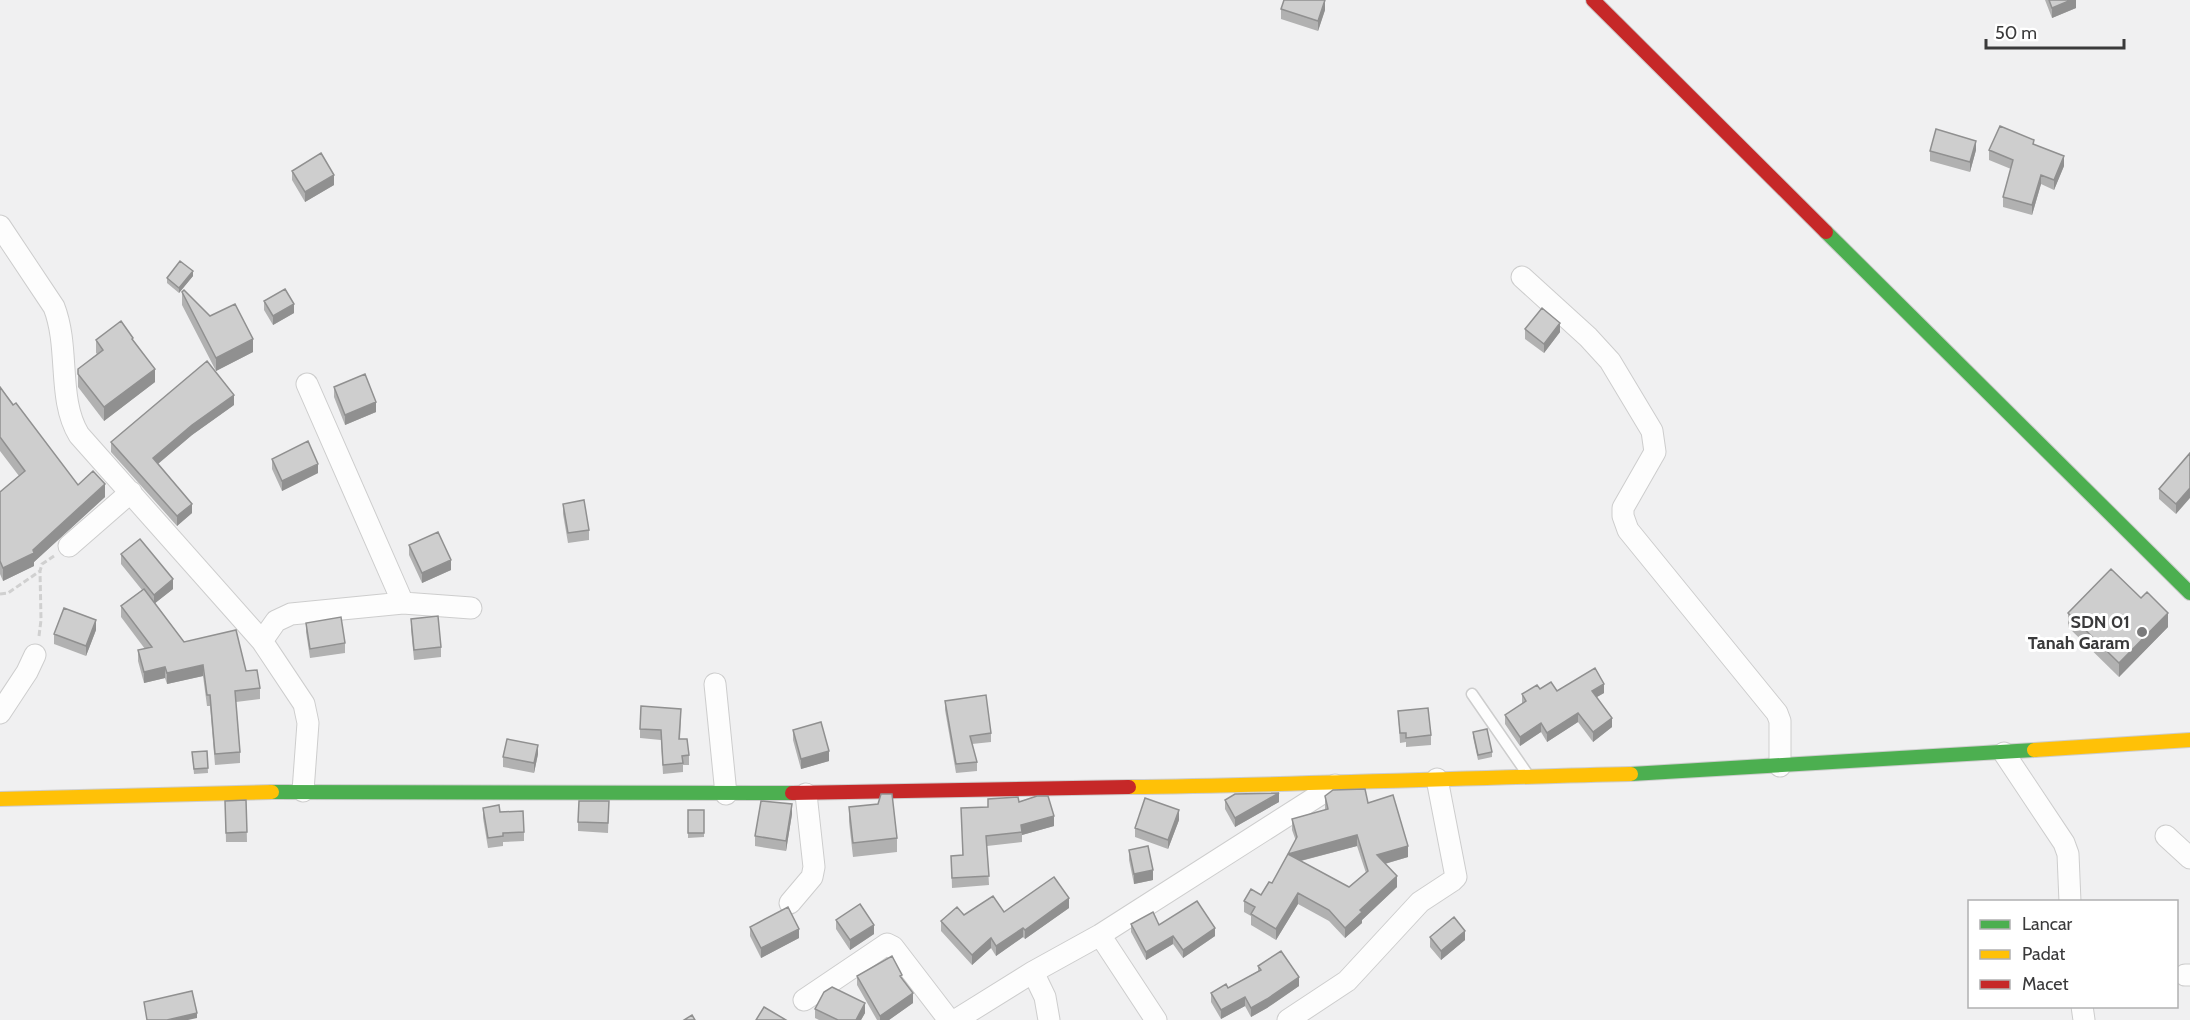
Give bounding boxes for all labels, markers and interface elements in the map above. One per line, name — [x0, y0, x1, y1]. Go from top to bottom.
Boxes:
scale bar — [1986, 12, 2124, 50]
text: 50 m — [1995, 22, 2037, 44]
place label: SDN 01 Tanah Garam — [2028, 611, 2130, 654]
marker: SDN 01 Tanah Garam — [2135, 625, 2149, 639]
legend — [1968, 900, 2178, 1008]
text: Lancar — [2022, 913, 2073, 935]
text: Padat — [2022, 943, 2065, 965]
text: Macet — [2022, 973, 2068, 995]

